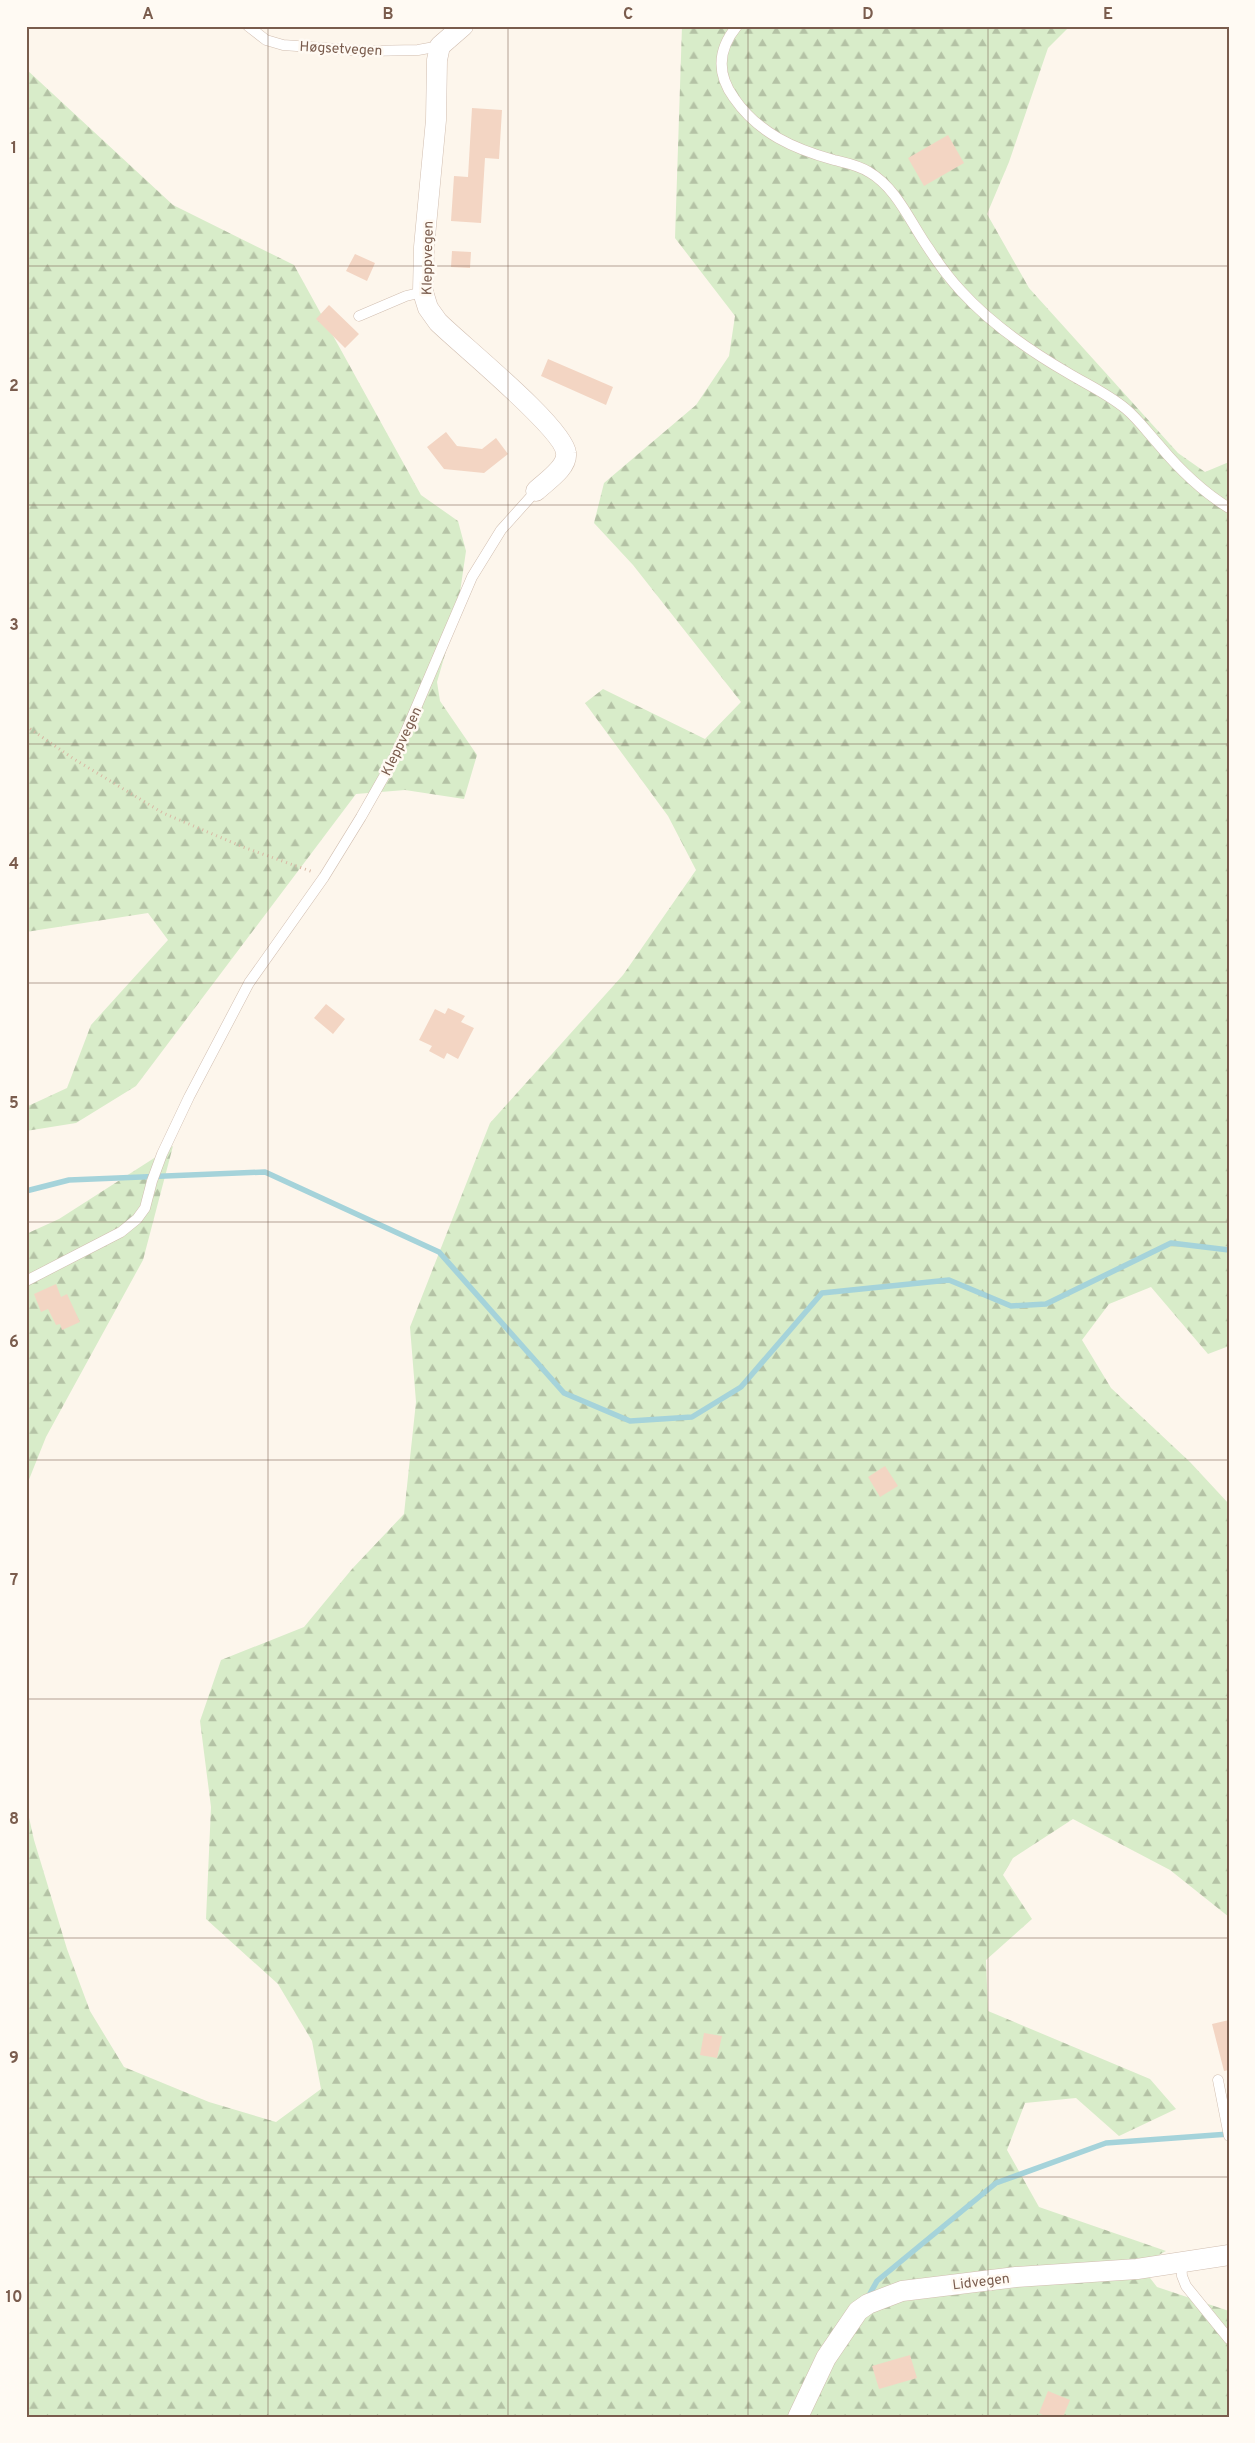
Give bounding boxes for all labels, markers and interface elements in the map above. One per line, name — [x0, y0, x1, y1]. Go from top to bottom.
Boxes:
text: A — [142, 5, 154, 25]
text: B — [382, 5, 394, 25]
text: C — [623, 5, 633, 25]
text: D — [862, 5, 874, 25]
text: E — [1103, 5, 1113, 25]
street label: Høgsetvegen — [299, 39, 383, 60]
text: 1 — [11, 139, 17, 159]
street label: Kleppvegen — [419, 221, 438, 295]
text: 2 — [9, 377, 19, 397]
text: 3 — [9, 616, 19, 636]
street label: Kleppvegen — [378, 704, 426, 779]
text: 4 — [9, 855, 19, 875]
text: 5 — [9, 1094, 19, 1114]
text: 6 — [9, 1333, 19, 1353]
text: 7 — [10, 1571, 18, 1591]
text: 8 — [9, 1810, 19, 1830]
text: 9 — [9, 2049, 19, 2069]
street label: Lidvegen — [952, 2271, 1011, 2294]
text: 10 — [6, 2288, 22, 2308]

